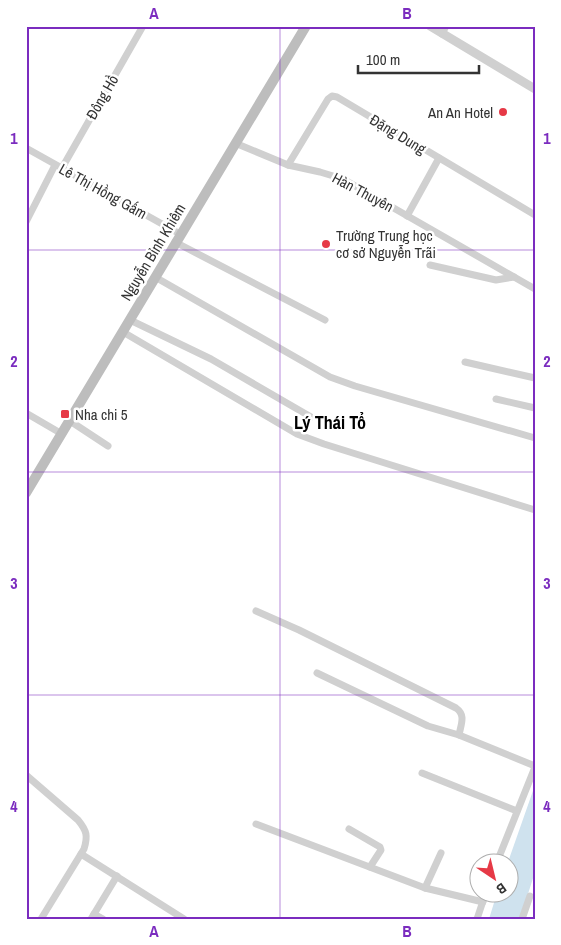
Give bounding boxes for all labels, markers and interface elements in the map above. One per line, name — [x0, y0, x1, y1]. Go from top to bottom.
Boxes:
text: A — [149, 2, 159, 24]
text: B — [402, 2, 412, 24]
scale bar — [358, 42, 480, 74]
text: 100 m — [366, 49, 400, 70]
street label: Đông Hồ — [81, 71, 123, 123]
place label: An An Hotel — [427, 102, 493, 123]
marker: An An Hotel — [497, 106, 509, 118]
street label: Đặng Dung — [366, 109, 430, 159]
text: 1 — [10, 127, 18, 149]
text: 1 — [543, 127, 551, 149]
street label: Lê Thị Hồng Gấm — [55, 158, 151, 224]
street label: Hàn Thuyên — [329, 167, 397, 217]
street label: Nguyễn Bỉnh Khiêm — [116, 199, 190, 305]
place label: Trường Trung học cơ sở Nguyễn Trãi — [336, 225, 436, 263]
marker: Trường Trung học cơ sở Nguyễn Trãi — [320, 238, 332, 250]
text: 2 — [10, 350, 18, 372]
text: 2 — [543, 350, 551, 372]
place label: Nha chi 5 — [75, 404, 128, 425]
marker: Nha chi 5 — [59, 408, 71, 420]
district label: Lý Thái Tổ — [294, 410, 366, 435]
text: 3 — [10, 572, 18, 594]
text: 3 — [543, 572, 551, 594]
text: 4 — [10, 795, 18, 817]
text: 4 — [543, 795, 551, 817]
north arrow — [468, 852, 518, 902]
text: B — [493, 879, 510, 898]
text: A — [149, 920, 159, 942]
text: B — [402, 920, 412, 942]

